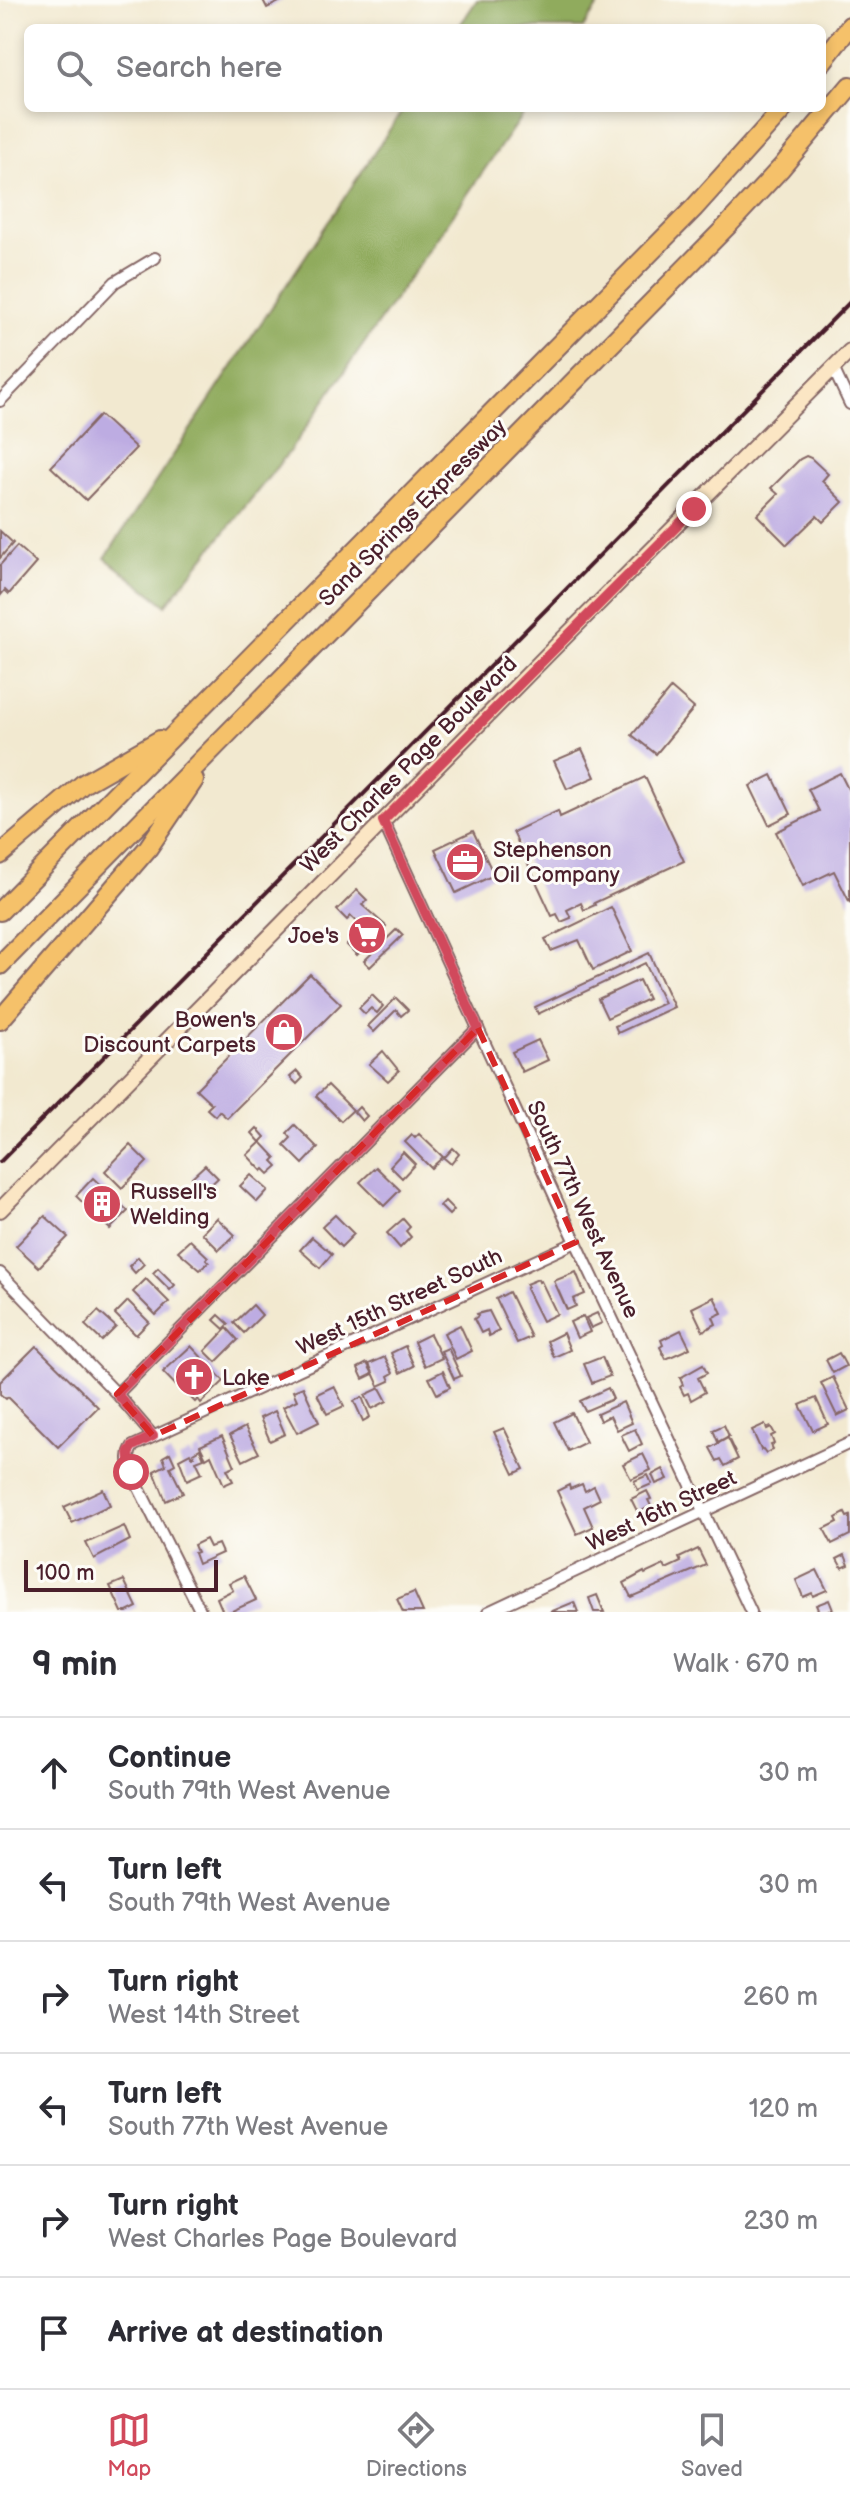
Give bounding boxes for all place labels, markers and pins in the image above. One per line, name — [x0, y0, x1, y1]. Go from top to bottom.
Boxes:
place label: Stephenson Oil Company — [493, 837, 620, 889]
office icon: Stephenson Oil Company — [444, 841, 486, 883]
supermarket icon: Joe's — [346, 914, 388, 956]
place label: Joe's — [288, 923, 339, 950]
place label: Bowen's Discount Carpets — [83, 1007, 256, 1059]
shop icon: Bowen's Discount Carpets — [263, 1011, 305, 1053]
place label: Russell's Welding — [130, 1179, 217, 1231]
building icon: Russell's Welding — [81, 1183, 123, 1225]
church icon: Lake — [173, 1356, 215, 1398]
place label: Lake — [222, 1365, 270, 1392]

